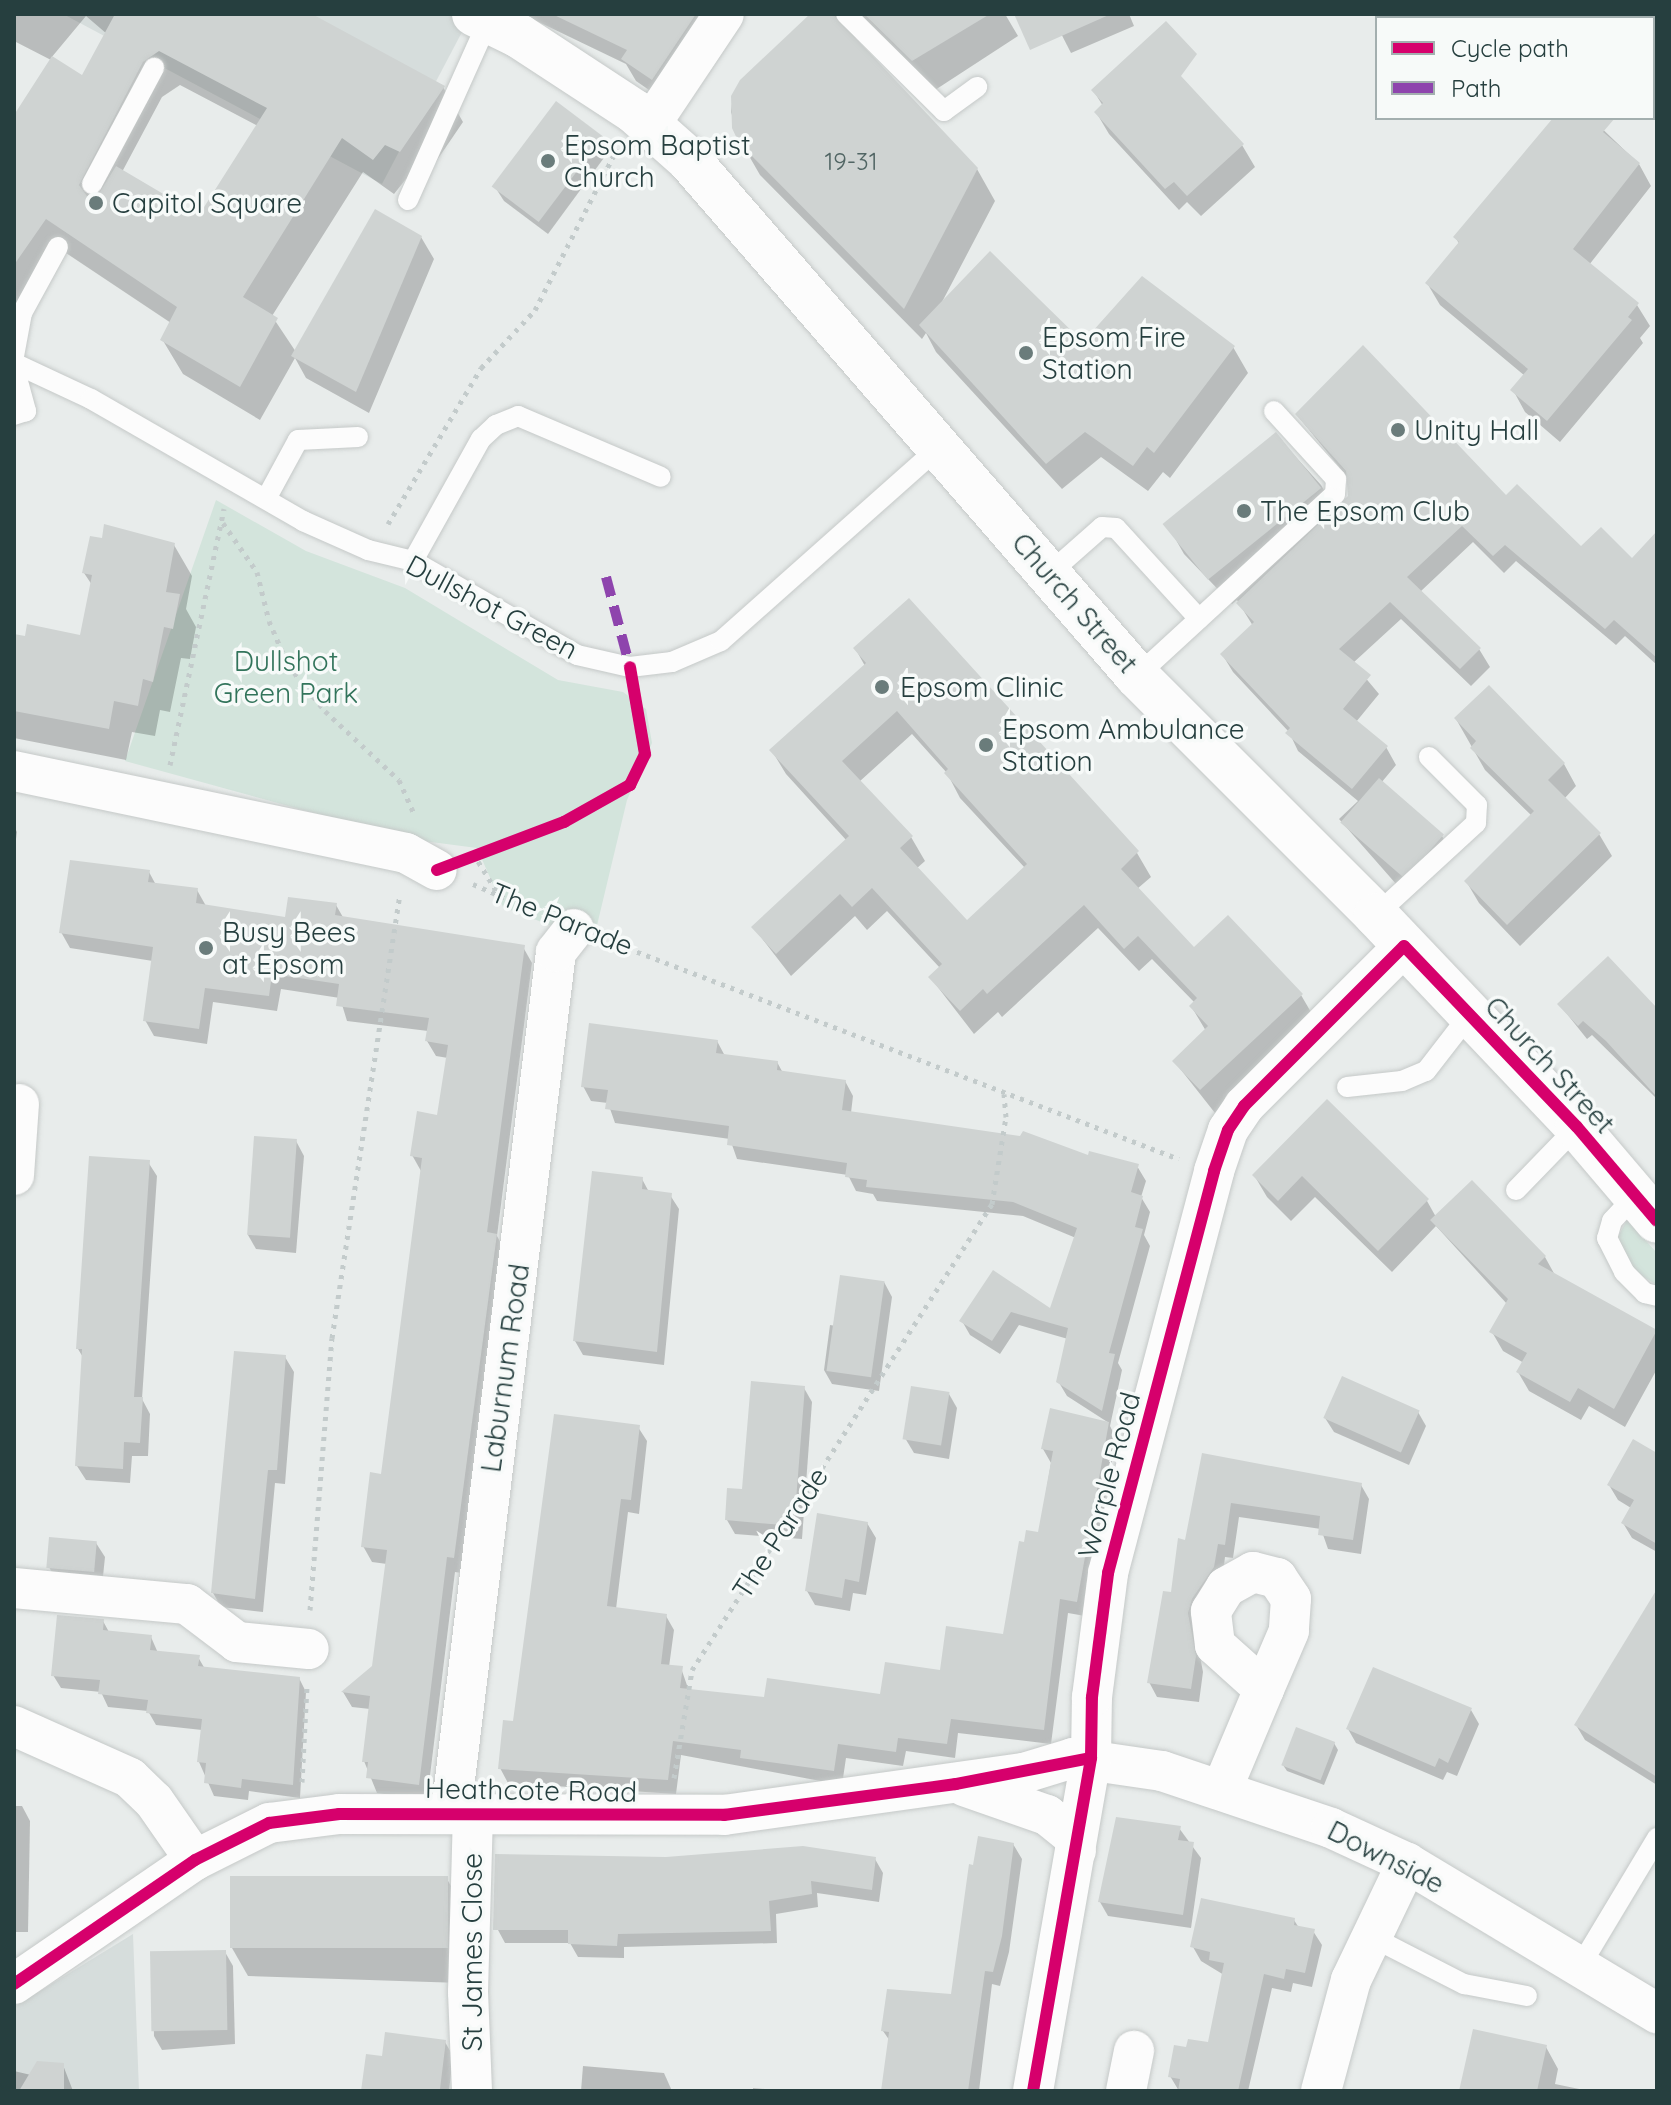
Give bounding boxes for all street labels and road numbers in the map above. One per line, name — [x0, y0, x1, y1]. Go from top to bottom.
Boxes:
street label: Church Street — [1005, 526, 1145, 680]
street label: Dullshot Green — [400, 548, 584, 666]
street label: The Parade — [486, 875, 638, 963]
street label: Church Street — [1478, 990, 1622, 1140]
street label: Laburnum Road — [474, 1262, 536, 1474]
street label: Worple Road — [1071, 1388, 1147, 1562]
street label: The Parade — [725, 1461, 835, 1605]
street label: Heathcote Road — [425, 1771, 637, 1809]
street label: Downside — [1322, 1813, 1450, 1901]
street label: St James Close — [455, 1853, 489, 2051]

